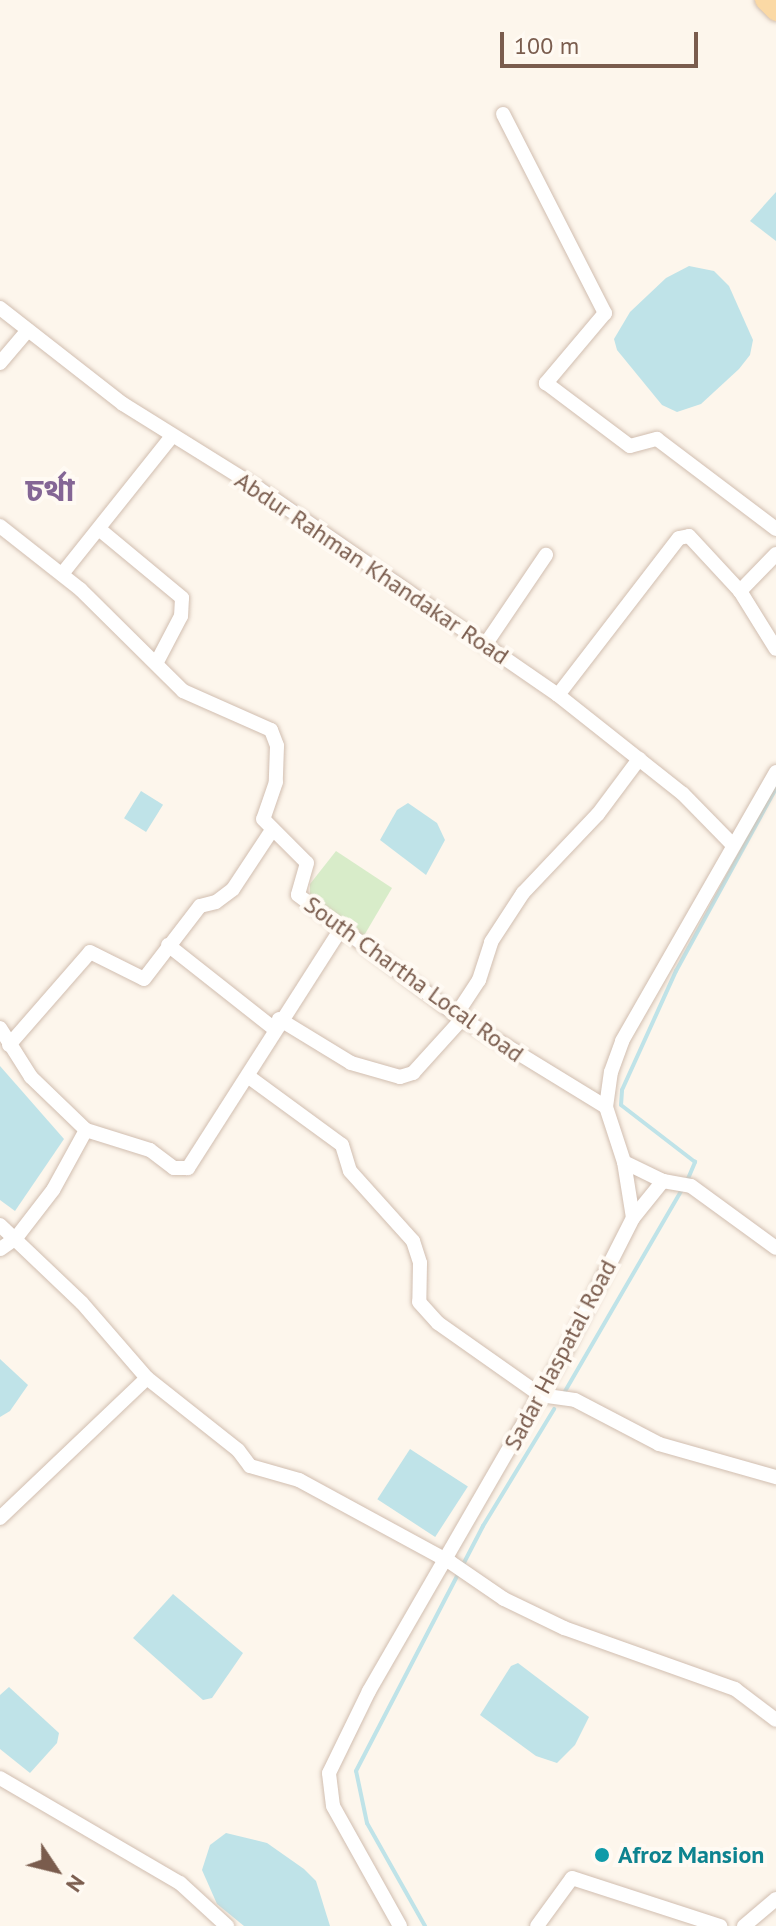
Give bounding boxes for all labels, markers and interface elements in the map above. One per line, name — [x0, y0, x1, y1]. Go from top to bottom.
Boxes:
scale bar — [504, 16, 702, 66]
text: 100 m — [514, 30, 579, 61]
street label: Abdur Rahman Khandakar Road — [230, 466, 514, 670]
district label: চর্থা — [25, 470, 75, 508]
street label: South Chartha Local Road — [299, 890, 529, 1068]
street label: Sadar Haspatal Road — [498, 1255, 622, 1455]
north arrow — [16, 1830, 96, 1910]
place label: Afroz Mansion — [618, 1841, 765, 1869]
marker: Afroz Mansion — [593, 1846, 611, 1864]
text: N — [60, 1870, 91, 1898]

